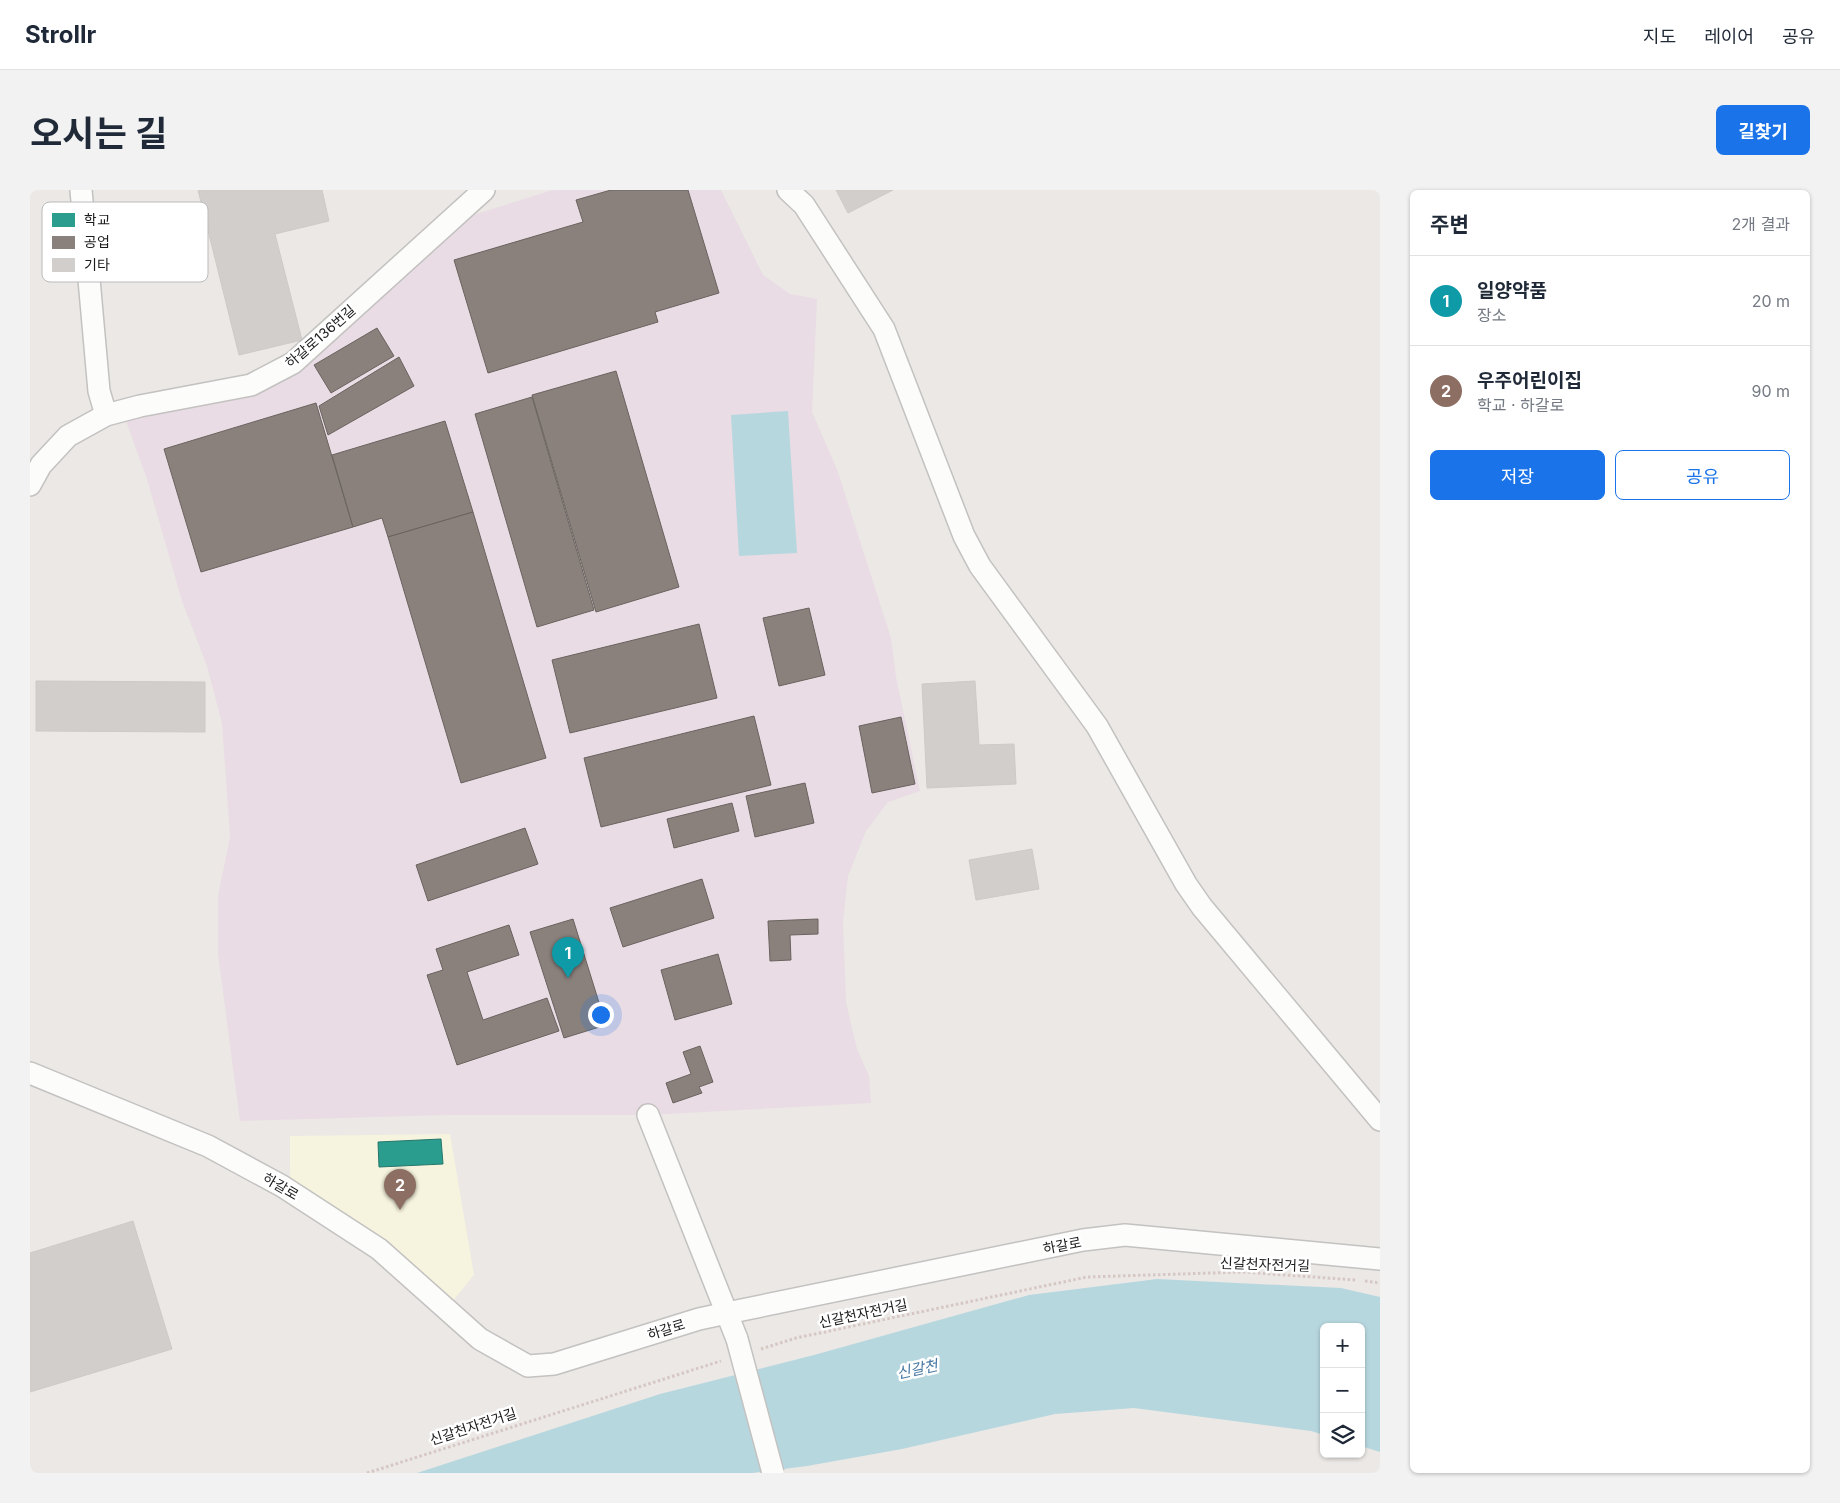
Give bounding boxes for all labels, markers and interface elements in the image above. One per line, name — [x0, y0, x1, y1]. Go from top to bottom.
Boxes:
text: Strollr — [25, 20, 96, 49]
text: 지도 — [1643, 26, 1676, 47]
text: 레이어 — [1704, 26, 1754, 47]
text: 공유 — [1782, 26, 1815, 47]
button: 길찾기 — [1716, 105, 1810, 155]
text: 오시는 길 — [30, 112, 167, 154]
legend — [42, 202, 208, 282]
text: 학교 — [84, 211, 110, 228]
text: 주변 — [1430, 212, 1469, 237]
text: 2개 결과 — [1732, 214, 1790, 234]
text: 공업 — [84, 233, 110, 250]
text: 기타 — [84, 256, 110, 273]
text: 일양약품 — [1477, 279, 1547, 302]
text: 1 — [1443, 291, 1449, 311]
text: 20 m — [1752, 291, 1790, 311]
street label: 하갈로136번길 — [281, 301, 359, 371]
text: 장소 — [1477, 305, 1506, 325]
text: 우주어린이집 — [1477, 369, 1582, 392]
text: 2 — [1441, 381, 1451, 401]
text: 90 m — [1751, 381, 1790, 401]
text: 학교 · 하갈로 — [1477, 395, 1564, 415]
button: 저장 — [1430, 450, 1605, 500]
button: 공유 — [1615, 450, 1790, 500]
pin: 1 — [552, 937, 584, 978]
your location — [588, 1002, 614, 1028]
street label: 하갈로 — [260, 1169, 302, 1203]
pin: 2 — [384, 1169, 416, 1210]
street label: 하갈로 — [1041, 1233, 1083, 1257]
street label: 신갈천자전거길 — [1220, 1254, 1310, 1274]
street label: 신갈천자전거길 — [817, 1295, 909, 1331]
street label: 하갈로 — [645, 1315, 687, 1343]
map controls — [1320, 1323, 1365, 1458]
button: + — [1320, 1323, 1365, 1368]
water label: 신갈천 — [895, 1355, 941, 1383]
button: − — [1320, 1368, 1365, 1413]
street label: 신갈천자전거길 — [427, 1404, 519, 1448]
button: layers — [1320, 1413, 1365, 1458]

